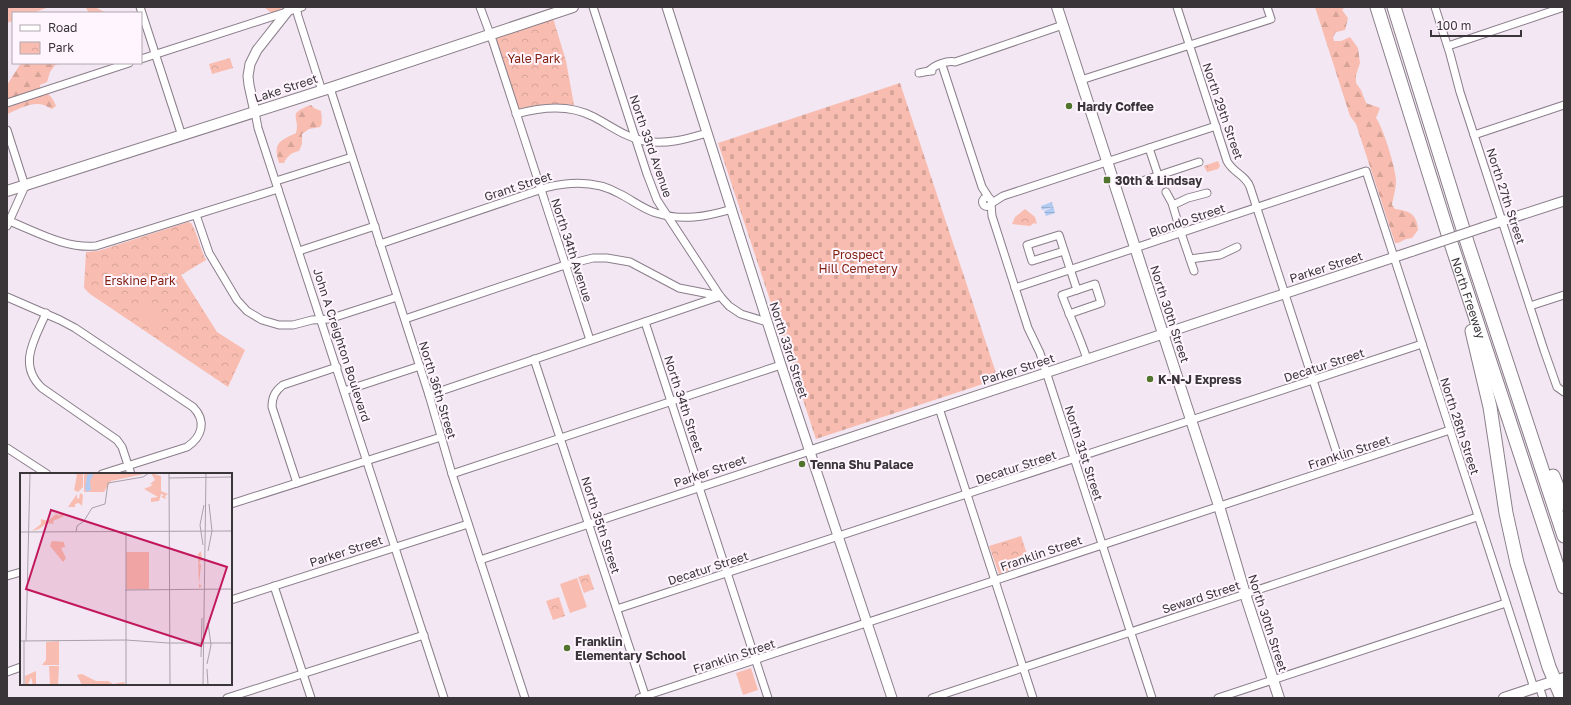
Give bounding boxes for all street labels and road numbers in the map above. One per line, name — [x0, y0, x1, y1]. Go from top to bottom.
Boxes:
street label: North 29th Street — [1199, 61, 1247, 162]
street label: Lake Street — [252, 71, 320, 105]
street label: North 33rd Avenue — [626, 93, 676, 199]
street label: North 27th Street — [1483, 146, 1529, 246]
street label: Grant Street — [482, 168, 554, 204]
street label: North 34th Avenue — [548, 196, 596, 304]
street label: Blondo Street — [1147, 200, 1227, 240]
street label: Parker Street — [1288, 248, 1365, 286]
street label: North Freeway — [1449, 255, 1489, 341]
street label: North 30th Street — [1147, 263, 1193, 365]
street label: John A Creighton Boulevard — [310, 266, 374, 424]
street label: North 33rd Street — [766, 300, 812, 400]
street label: North 36th Street — [416, 339, 460, 441]
street label: Decatur Street — [1282, 345, 1366, 385]
street label: Parker Street — [980, 350, 1057, 388]
street label: North 34th Street — [661, 353, 707, 455]
street label: North 28th Street — [1437, 375, 1483, 477]
street label: North 31st Street — [1062, 404, 1106, 503]
street label: Franklin Street — [1306, 432, 1392, 472]
street label: Decatur Street — [974, 447, 1058, 487]
street label: Parker Street — [672, 451, 749, 490]
street label: North 35th Street — [578, 475, 624, 576]
street label: Parker Street — [308, 532, 385, 570]
street label: Franklin Street — [998, 532, 1084, 574]
street label: Decatur Street — [666, 548, 750, 588]
street label: North 30th Street — [1245, 572, 1291, 674]
street label: Seward Street — [1160, 577, 1242, 617]
street label: Franklin Street — [691, 636, 777, 676]

